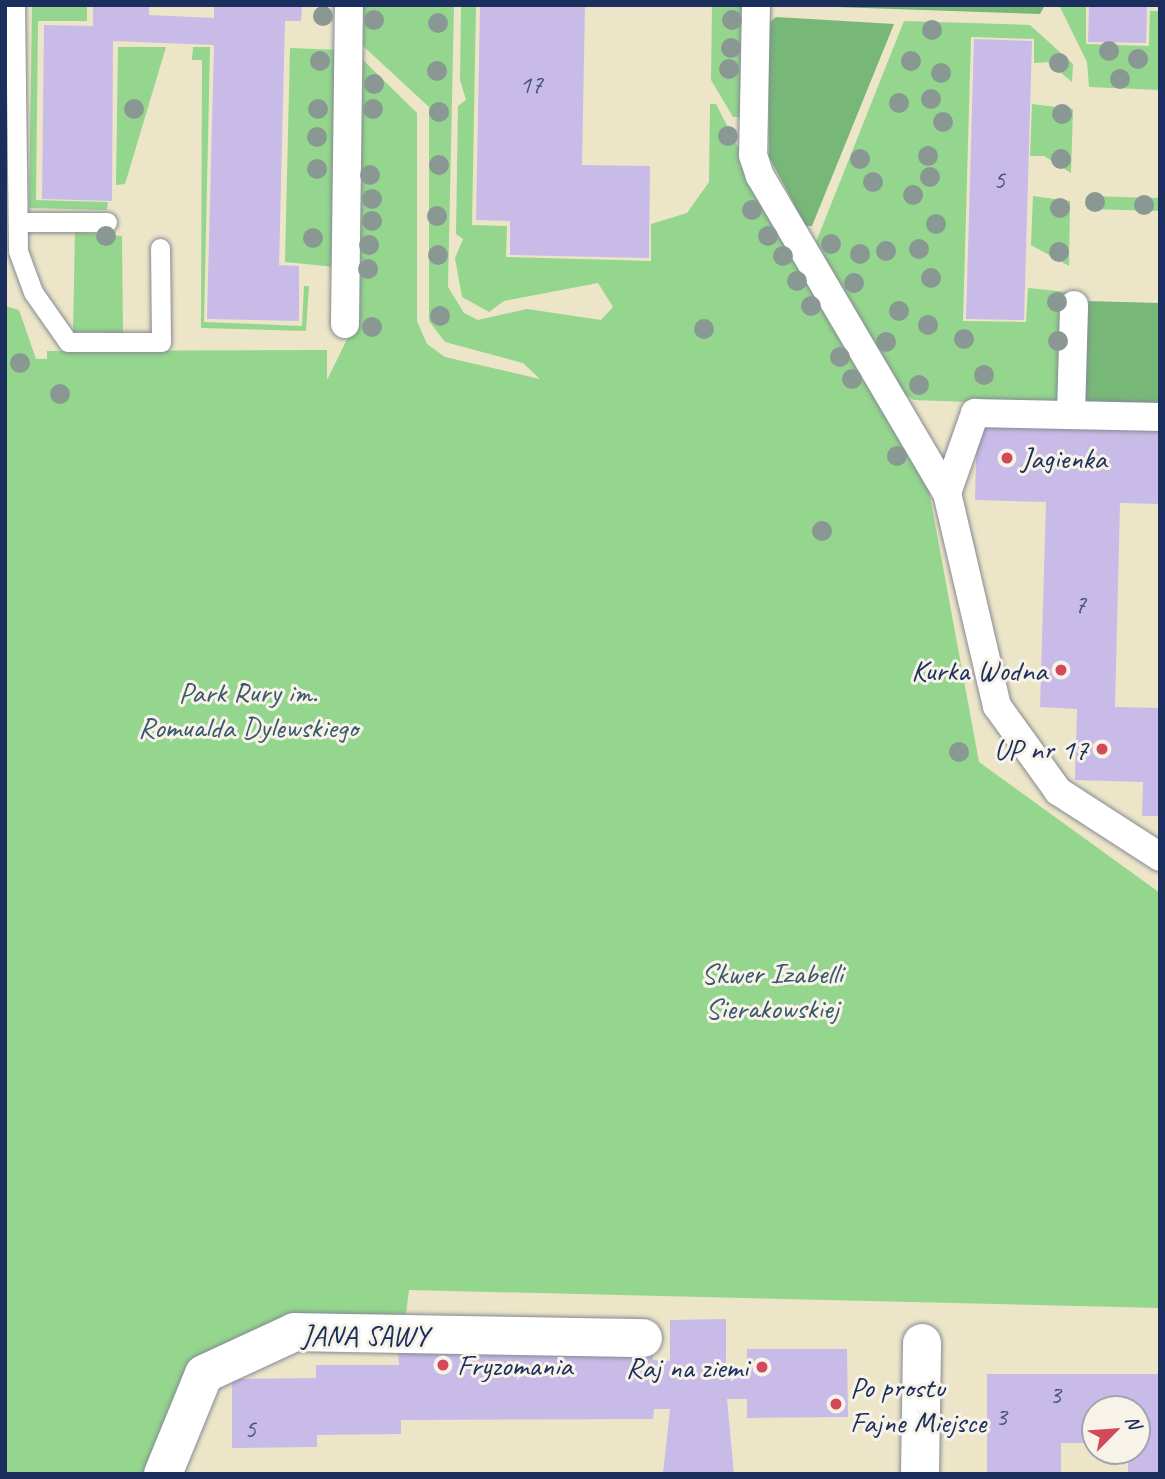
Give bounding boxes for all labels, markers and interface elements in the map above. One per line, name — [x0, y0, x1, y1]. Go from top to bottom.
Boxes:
house number: 17 — [519, 69, 543, 101]
house number: 5 — [993, 164, 1005, 196]
place label: Jagienka — [1021, 440, 1107, 476]
marker: Jagienka — [999, 450, 1015, 466]
house number: 7 — [1074, 589, 1086, 621]
place label: Kurka Wodna — [912, 652, 1047, 688]
marker: Kurka Wodna — [1053, 662, 1069, 678]
park label: Park Rury im. Romualda Dylewskiego — [138, 674, 358, 744]
place label: UP nr 17 — [994, 731, 1088, 767]
marker: UP nr 17 — [1094, 741, 1110, 757]
park label: Skwer Izabelli Sierakowskiej — [701, 955, 843, 1026]
street label: JANA SAWY — [300, 1317, 430, 1353]
place label: Fryzomania — [457, 1347, 572, 1383]
place label: Raj na ziemi — [623, 1349, 748, 1385]
marker: Fryzomania — [435, 1357, 451, 1373]
marker: Raj na ziemi — [754, 1359, 770, 1375]
place label: Po prostu Fajne Miejsce — [850, 1369, 987, 1440]
house number: 3 — [1049, 1379, 1061, 1411]
north arrow — [1081, 1395, 1151, 1465]
marker: Po prostu Fajne Miejsce — [828, 1396, 844, 1412]
house number: 3 — [995, 1401, 1007, 1433]
text: N — [1120, 1412, 1147, 1432]
house number: 5 — [244, 1413, 256, 1445]

